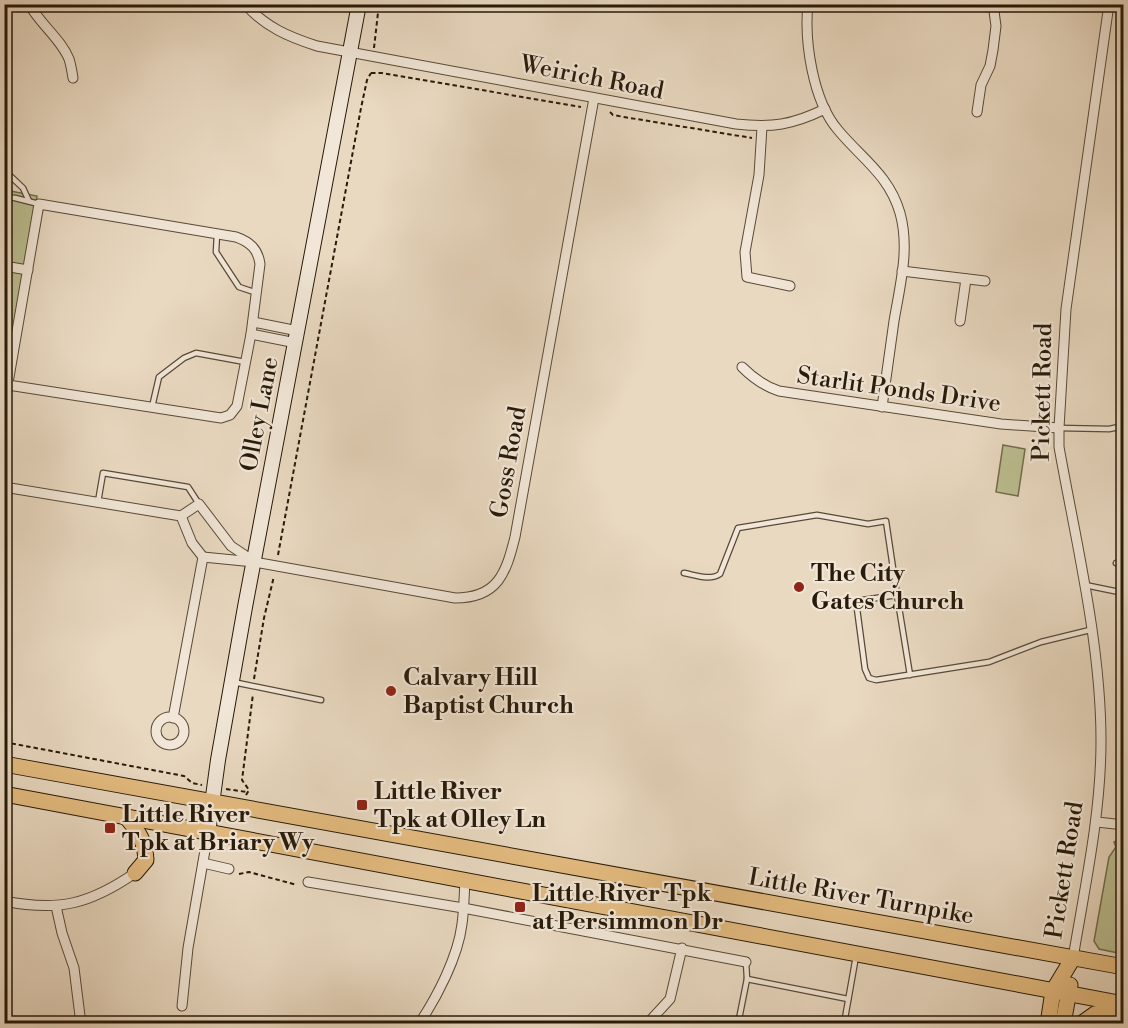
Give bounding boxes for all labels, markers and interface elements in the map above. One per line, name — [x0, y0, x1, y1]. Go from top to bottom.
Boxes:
street label: Weirich Road — [516, 49, 667, 107]
street label: Pickett Road — [1027, 322, 1059, 462]
street label: Olley Lane — [234, 354, 286, 474]
street label: Starlit Ponds Drive — [795, 361, 1003, 419]
street label: Goss Road — [484, 404, 534, 520]
place label: The City Gates Church — [811, 559, 964, 617]
marker: The City Gates Church — [792, 580, 806, 594]
place label: Calvary Hill Baptist Church — [403, 663, 574, 721]
marker: Calvary Hill Baptist Church — [384, 684, 398, 698]
place label: Little River Tpk at Olley Ln — [374, 777, 546, 835]
marker: Little River Tpk at Olley Ln — [355, 798, 369, 812]
street label: Pickett Road — [1039, 799, 1091, 941]
place label: Little River Tpk at Briary Wy — [122, 800, 315, 858]
marker: Little River Tpk at Briary Wy — [103, 821, 117, 835]
street label: Little River Turnpike — [746, 862, 976, 932]
place label: Little River Tpk at Persimmon Dr — [532, 879, 723, 937]
marker: Little River Tpk at Persimmon Dr — [513, 900, 527, 914]

